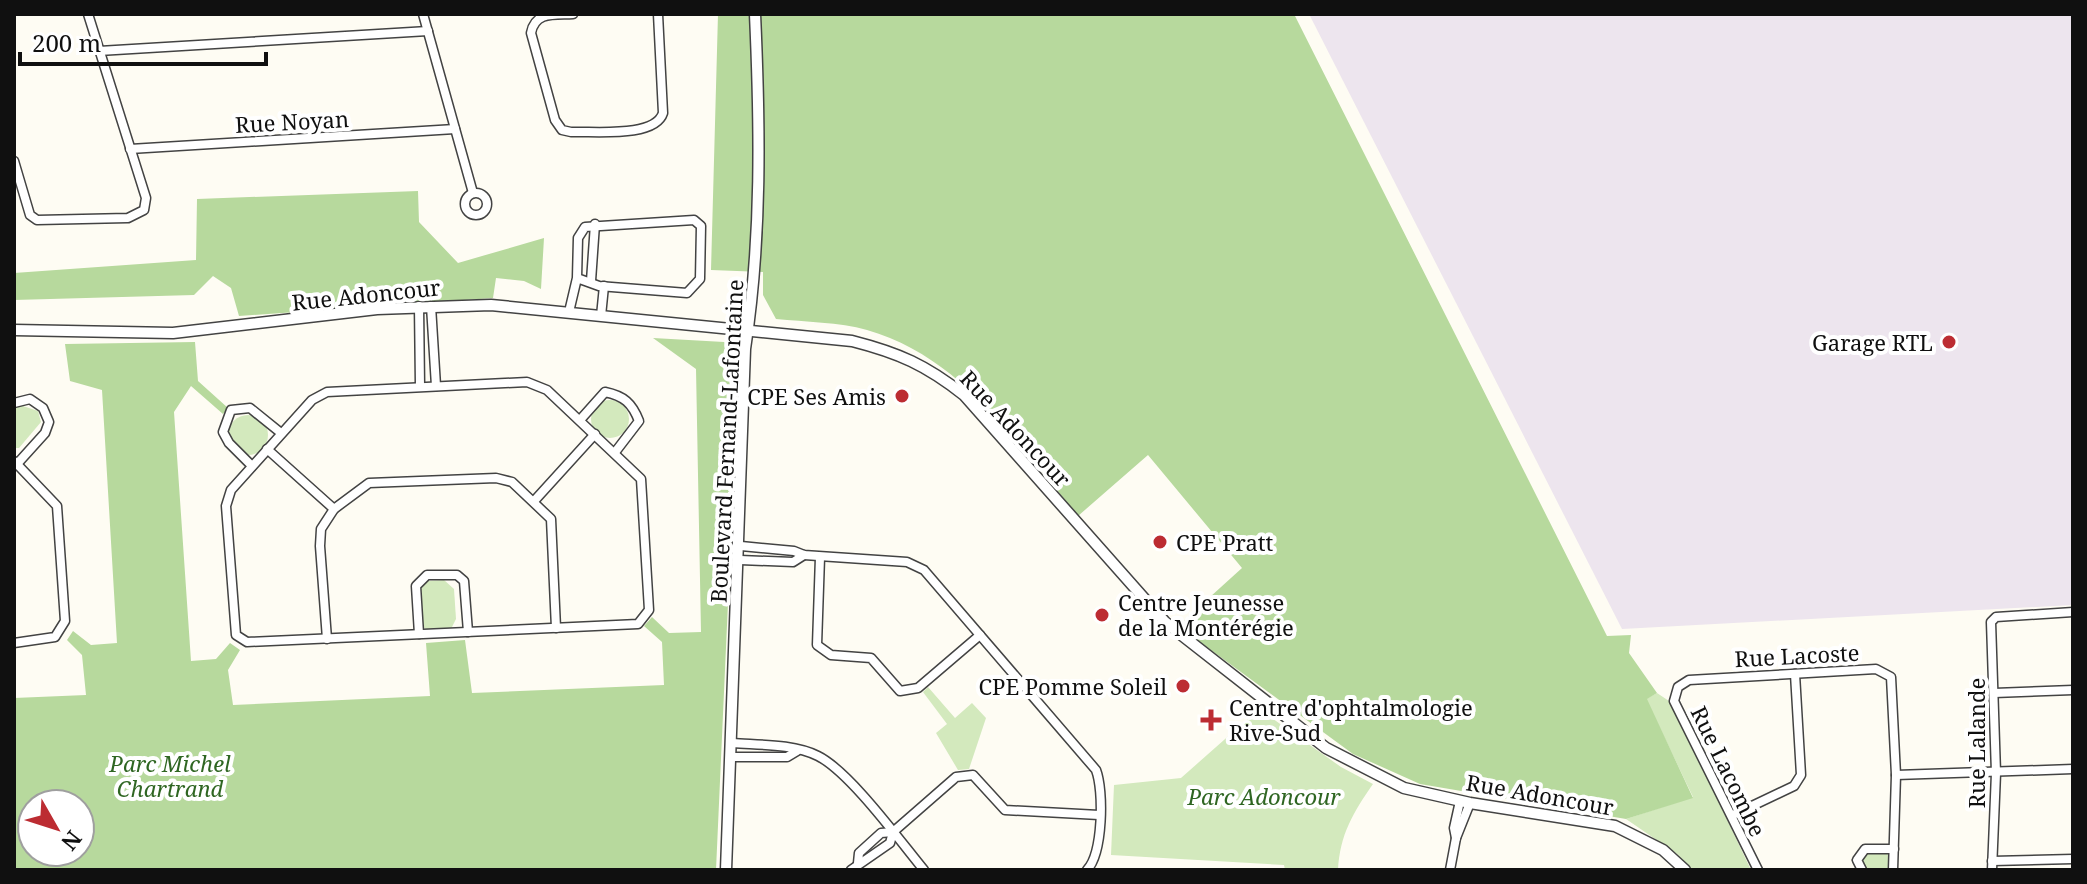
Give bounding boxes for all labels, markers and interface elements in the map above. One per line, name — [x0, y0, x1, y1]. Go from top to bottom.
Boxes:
scale bar — [20, 16, 266, 66]
text: 200 m — [32, 26, 101, 59]
street label: Rue Noyan — [234, 103, 350, 139]
street label: Rue Adoncour — [290, 271, 442, 317]
street label: Boulevard Fernand-Lafontaine — [703, 278, 749, 604]
place label: Garage RTL — [1812, 327, 1933, 357]
marker: Garage RTL — [1940, 333, 1958, 351]
street label: Rue Adoncour — [954, 363, 1078, 493]
place label: CPE Ses Amis — [747, 381, 886, 411]
marker: CPE Ses Amis — [893, 387, 911, 405]
place label: CPE Pratt — [1176, 527, 1274, 557]
marker: CPE Pratt — [1151, 533, 1169, 551]
place label: Centre Jeunesse de la Montérégie — [1118, 587, 1294, 642]
marker: Centre Jeunesse de la Montérégie — [1093, 606, 1111, 624]
street label: Rue Lacoste — [1734, 637, 1860, 673]
place label: CPE Pomme Soleil — [979, 671, 1167, 701]
marker: CPE Pomme Soleil — [1174, 677, 1192, 695]
street label: Rue Lalande — [1961, 678, 1991, 808]
place label: Centre d'ophtalmologie Rive-Sud — [1229, 692, 1473, 747]
street label: Rue Lacombe — [1684, 701, 1774, 841]
marker: Centre d'ophtalmologie Rive-Sud — [1200, 709, 1222, 731]
park label: Parc Michel Chartrand — [108, 748, 231, 803]
street label: Rue Adoncour — [1464, 766, 1617, 822]
park label: Parc Adoncour — [1186, 781, 1341, 811]
north arrow — [16, 788, 96, 868]
text: N — [55, 825, 89, 857]

